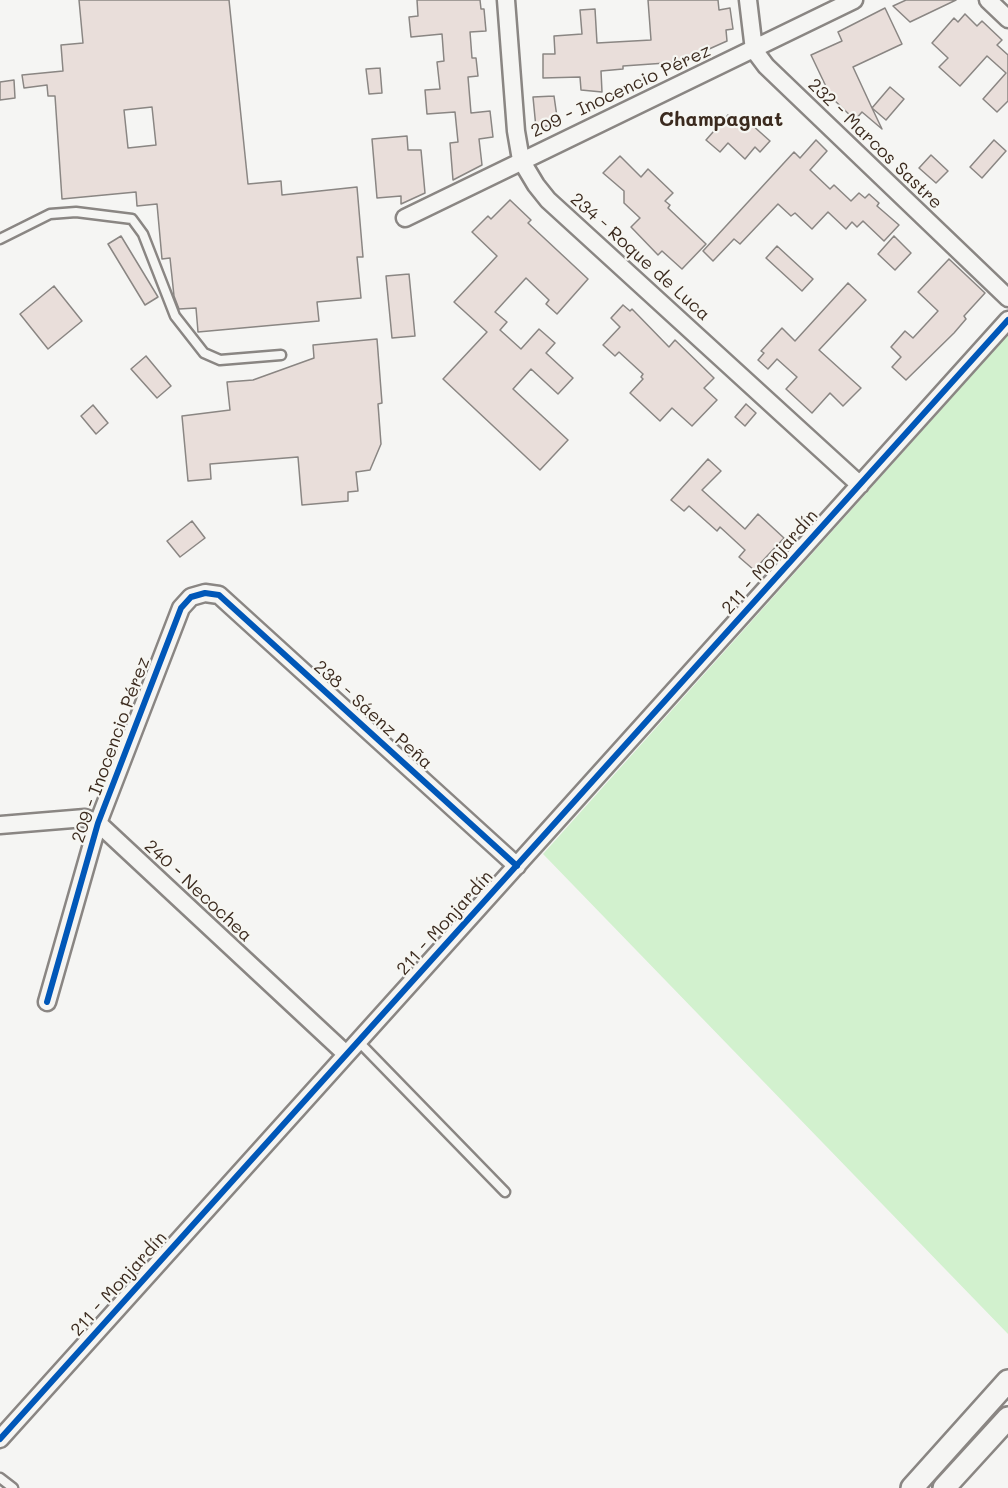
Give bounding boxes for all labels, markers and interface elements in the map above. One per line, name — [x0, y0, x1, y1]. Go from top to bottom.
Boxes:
street label: 209 - Inocencio Pérez — [528, 40, 714, 142]
street label: 232 - Marcos Sastre — [803, 74, 947, 214]
district label: Champagnat — [659, 108, 783, 132]
street label: 234 - Roque de Luca — [566, 189, 714, 325]
street label: 211 - Monjardín — [717, 505, 823, 619]
street label: 209 - Inocencio Pérez — [67, 654, 155, 846]
street label: 238 - Sáenz Peña — [309, 656, 437, 774]
street label: 240 - Necochea — [140, 836, 256, 946]
street label: 211 - Monjardín — [392, 866, 498, 980]
street label: 211 - Monjardín — [66, 1227, 172, 1341]

